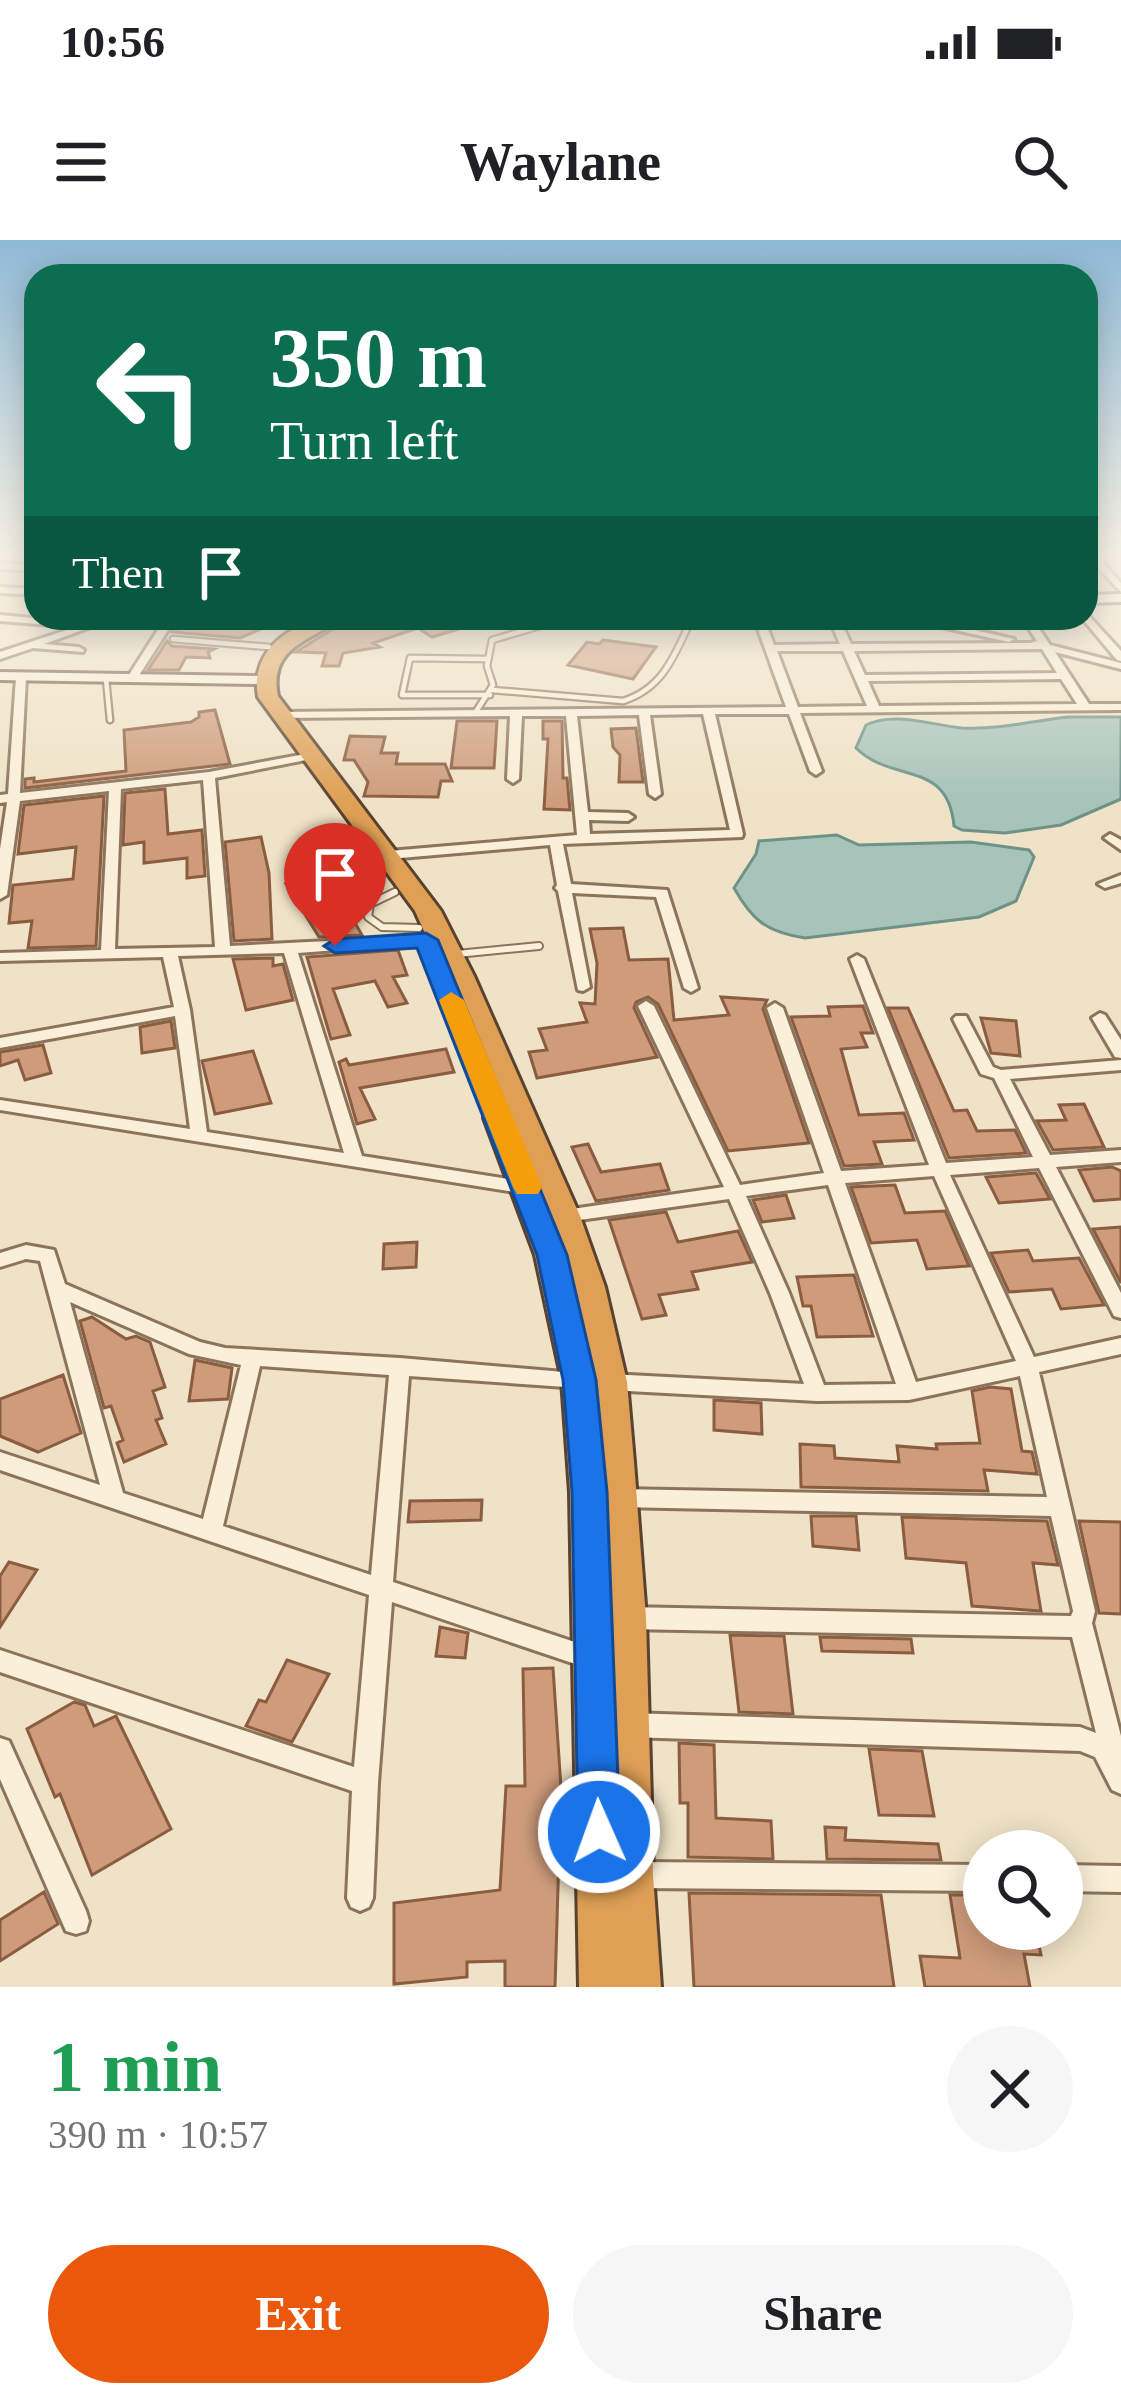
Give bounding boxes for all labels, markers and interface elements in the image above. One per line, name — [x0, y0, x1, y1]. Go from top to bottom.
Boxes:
text: 10:56 — [60, 17, 165, 67]
icon: menu — [48, 129, 114, 195]
icon: search — [1007, 129, 1073, 195]
text: Waylane — [460, 132, 661, 192]
icon: left — [72, 312, 228, 468]
text: 350 m — [270, 312, 487, 405]
text: Turn left — [270, 411, 459, 471]
icon: arrive — [188, 540, 254, 606]
text: Then — [72, 548, 164, 598]
pin — [284, 823, 386, 946]
icon: arrive — [302, 841, 368, 907]
position arrow — [536, 1769, 662, 1895]
map controls — [963, 1830, 1083, 1950]
button: search — [963, 1830, 1083, 1950]
button: close — [947, 2026, 1073, 2152]
text: 1 min — [48, 2027, 222, 2107]
text: 390 m · 10:57 — [48, 2113, 268, 2156]
button: Exit — [48, 2245, 549, 2383]
button: Share — [573, 2245, 1073, 2383]

